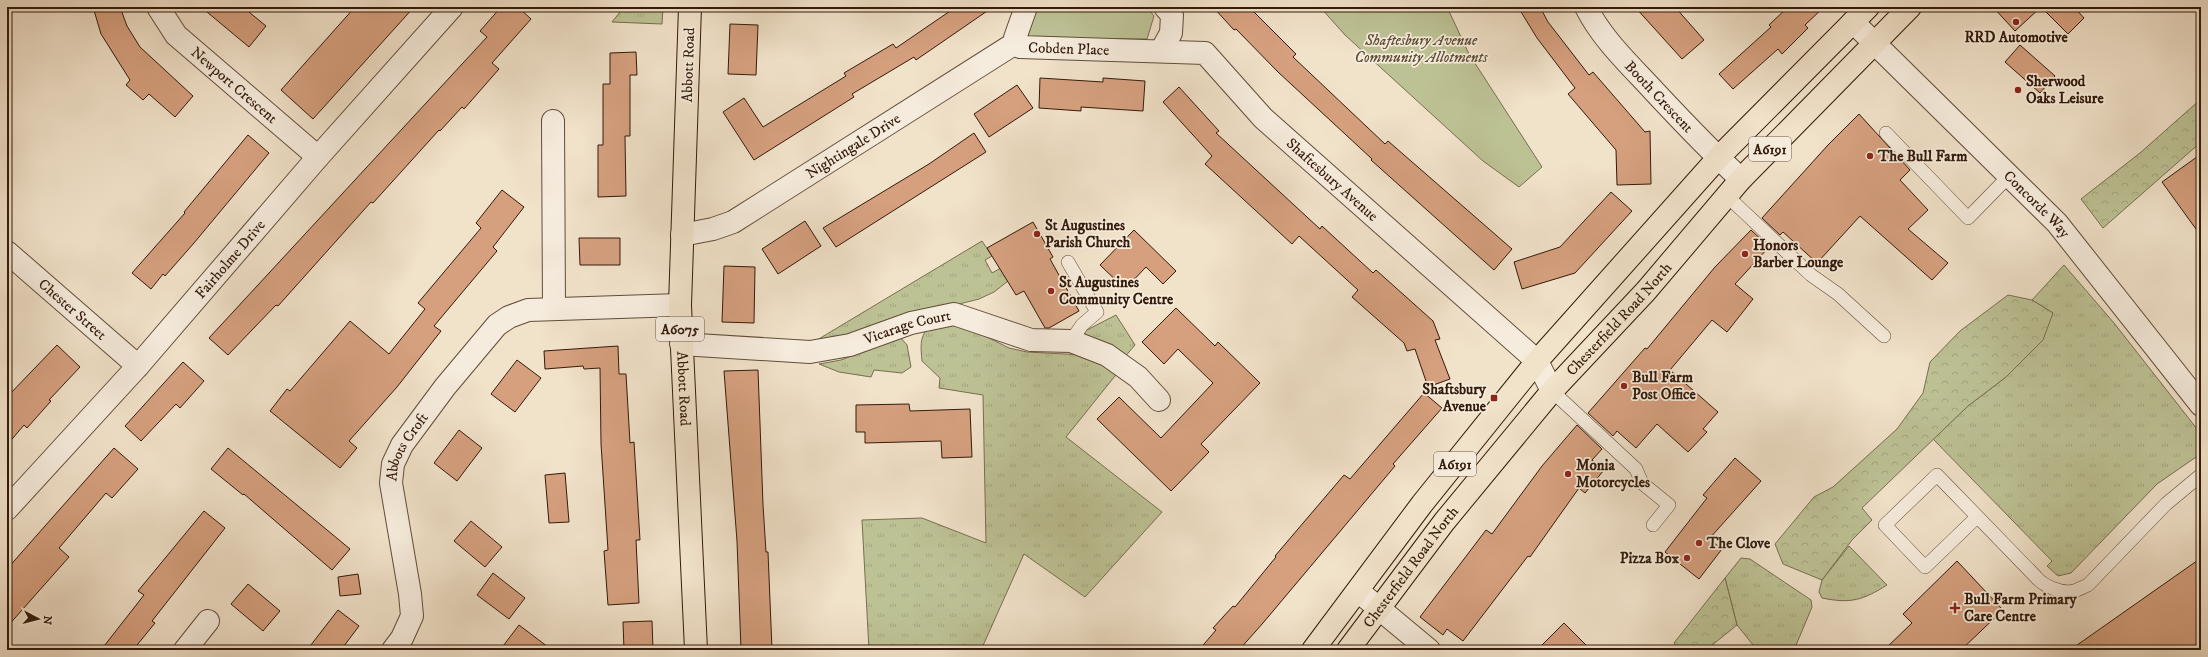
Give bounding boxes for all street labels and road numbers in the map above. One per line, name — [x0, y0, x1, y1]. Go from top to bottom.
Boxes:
street label: Abbott Road — [678, 27, 699, 103]
street label: Cobden Place — [1028, 38, 1110, 60]
street label: Newport Crescent — [187, 43, 281, 128]
street label: Booth Crescent — [1620, 57, 1697, 137]
street label: Nightingale Drive — [803, 109, 904, 183]
street label: Shaftesbury Avenue — [1282, 134, 1382, 226]
road number: A6191 — [1749, 137, 1791, 161]
street label: Concorde Way — [1999, 167, 2075, 243]
street label: Fairholme Drive — [191, 216, 270, 303]
street label: Chesterfield Road North — [1562, 259, 1676, 380]
street label: Chester Street — [34, 275, 111, 344]
street label: Vicarage Court — [860, 306, 953, 350]
road number: A6075 — [656, 317, 704, 341]
street label: Abbott Road — [672, 351, 695, 427]
street label: Abbots Croft — [382, 409, 433, 482]
road number: A6191 — [1434, 452, 1476, 476]
street label: Chesterfield Road North — [1359, 503, 1463, 632]

